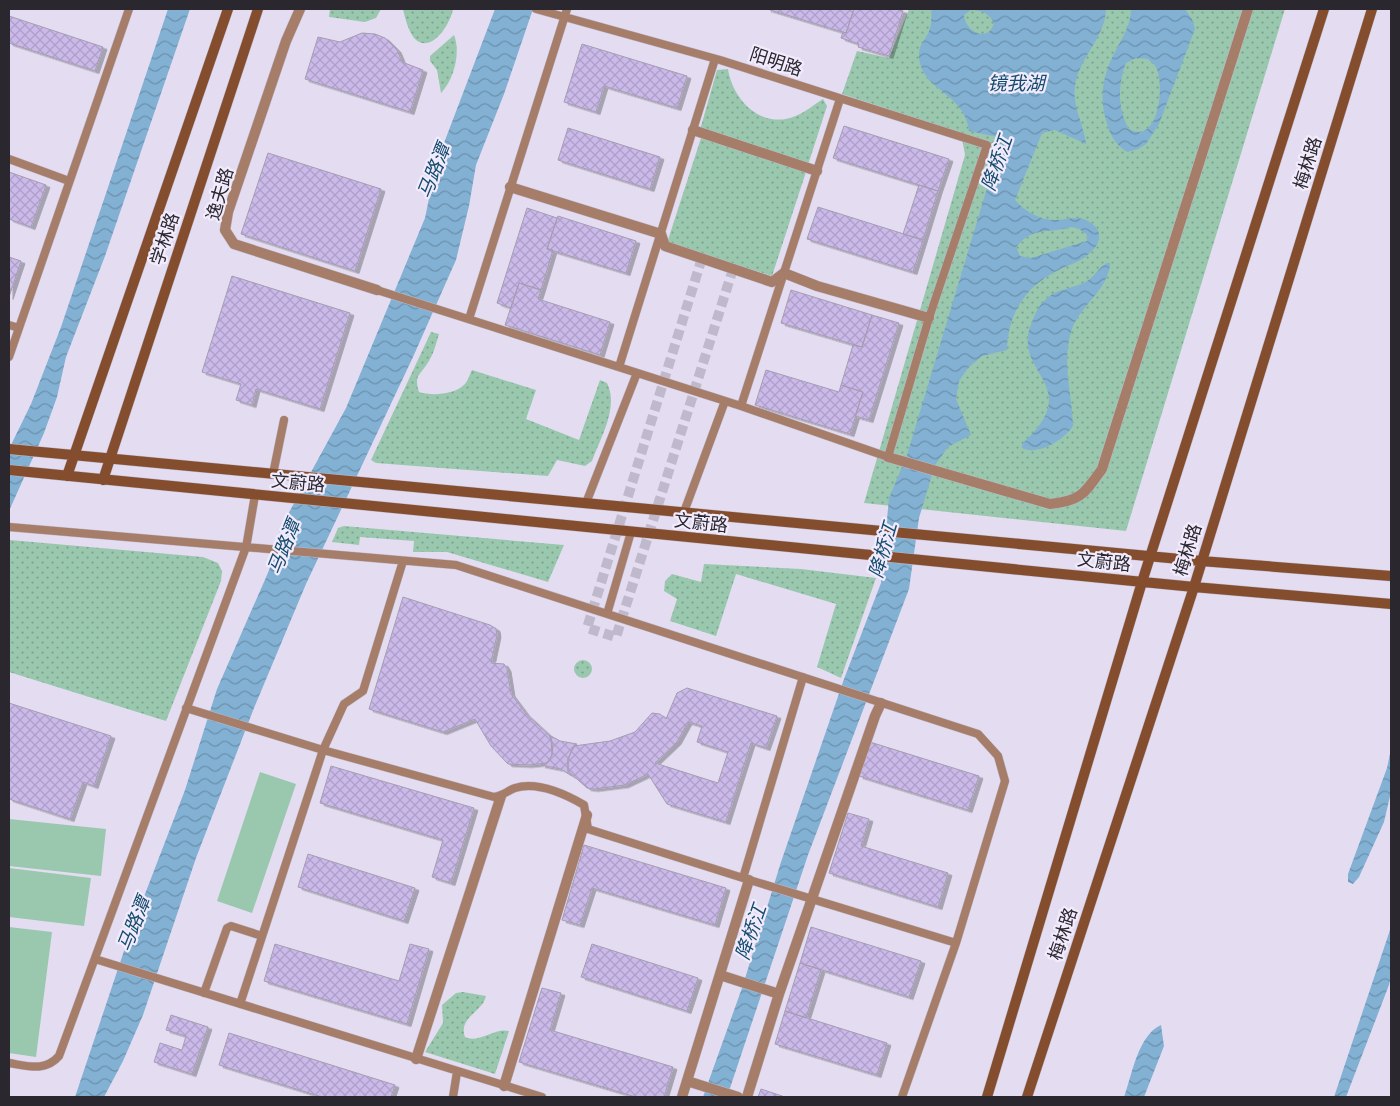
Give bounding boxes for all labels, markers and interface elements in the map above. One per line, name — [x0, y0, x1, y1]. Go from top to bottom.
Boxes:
street label: 阳明路 — [747, 44, 805, 80]
water label: 镜我湖 — [987, 73, 1047, 94]
water label: 降桥江 — [978, 131, 1017, 193]
street label: 梅林路 — [1291, 134, 1325, 192]
water label: 马路潭 — [414, 138, 456, 201]
street label: 逸夫路 — [203, 165, 237, 223]
street label: 学林路 — [147, 210, 183, 268]
street label: 文蔚路 — [270, 471, 326, 495]
street label: 文蔚路 — [673, 510, 729, 536]
water label: 马路潭 — [264, 514, 306, 577]
water label: 降桥江 — [865, 518, 901, 580]
street label: 梅林路 — [1171, 521, 1205, 579]
street label: 文蔚路 — [1076, 549, 1132, 575]
water label: 马路潭 — [114, 891, 156, 954]
water label: 降桥江 — [732, 900, 771, 962]
street label: 梅林路 — [1045, 905, 1081, 963]

